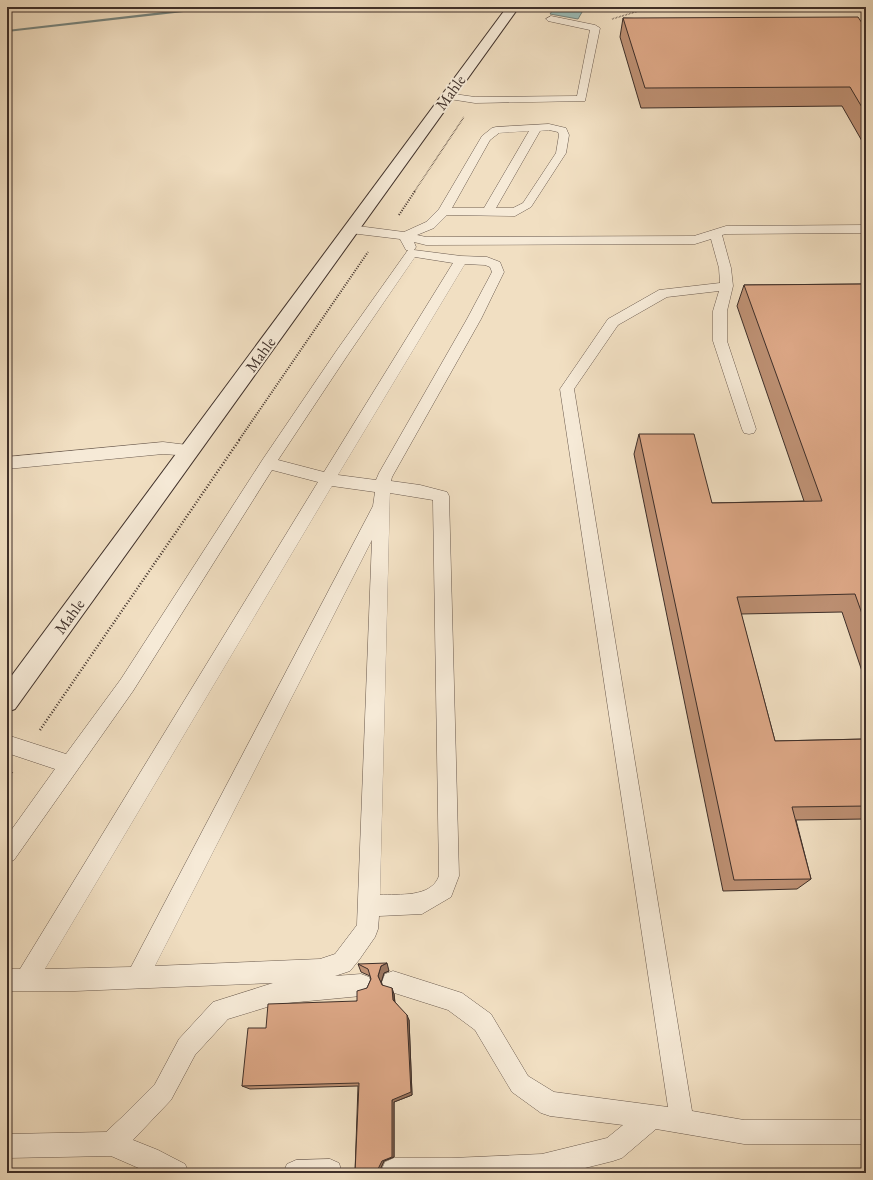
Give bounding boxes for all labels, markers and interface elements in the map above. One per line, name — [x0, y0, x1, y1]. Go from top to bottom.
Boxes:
street label: Mahle — [431, 70, 470, 114]
street label: Mahle — [241, 332, 280, 376]
street label: Mahle — [50, 594, 89, 638]

